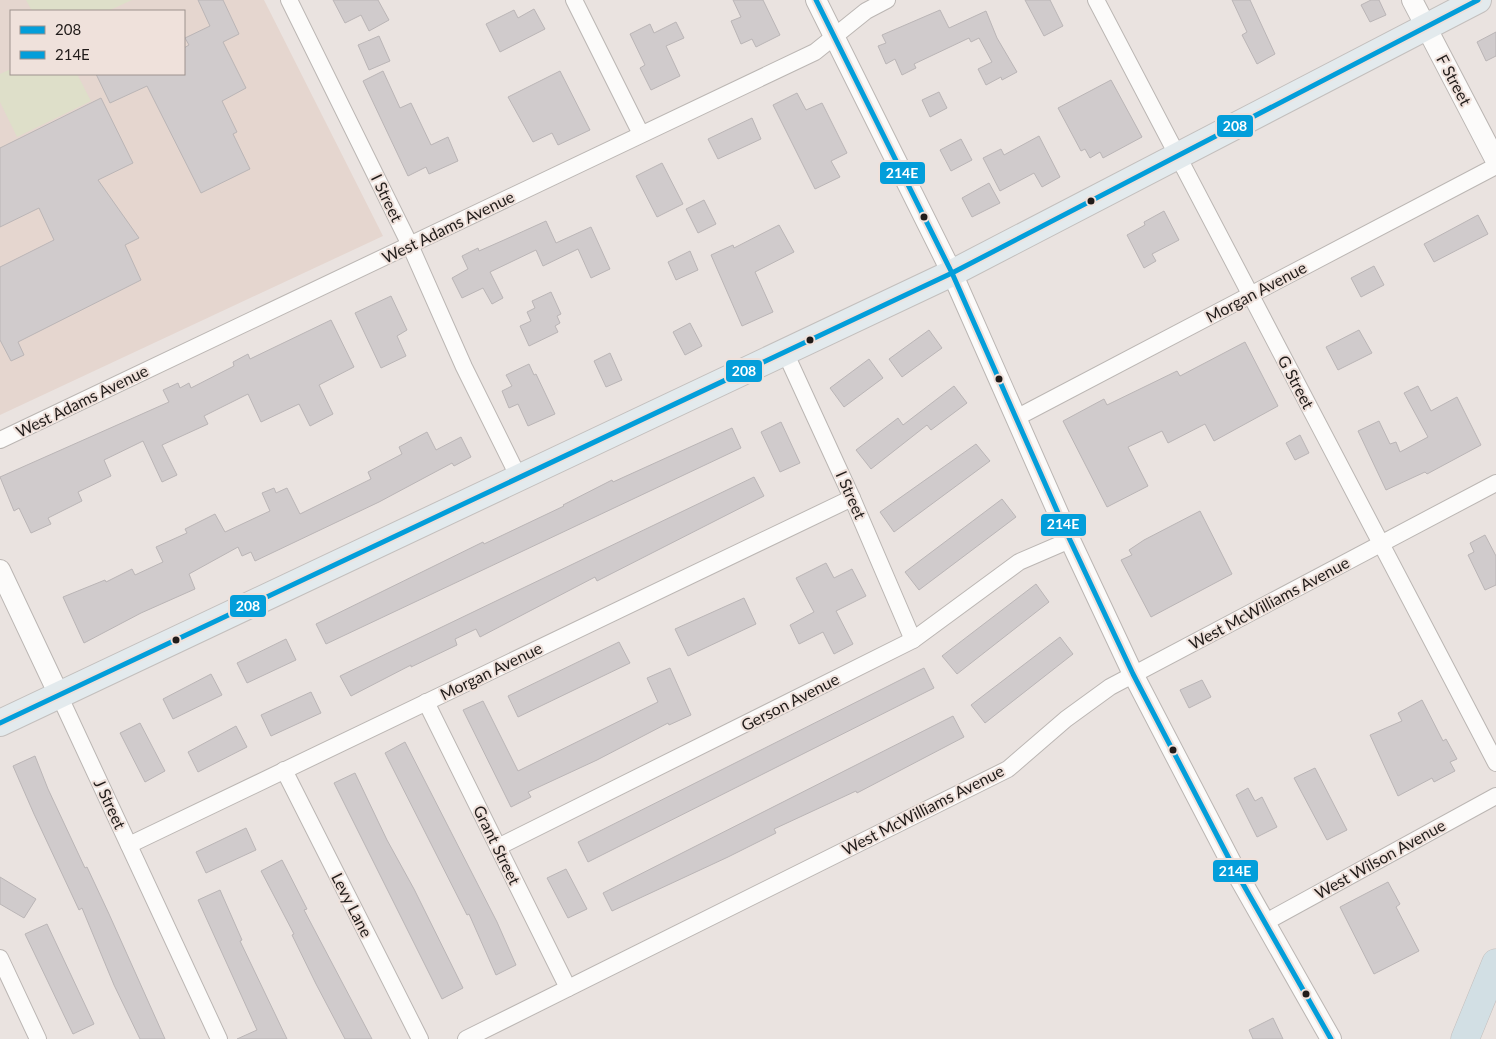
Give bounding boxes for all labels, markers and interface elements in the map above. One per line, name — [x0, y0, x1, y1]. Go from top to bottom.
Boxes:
legend — [10, 10, 185, 75]
text: 208 — [55, 20, 81, 38]
text: 214E — [55, 45, 90, 63]
street label: F Street — [1433, 51, 1476, 109]
line badge: 208 — [1216, 114, 1254, 138]
text: 208 — [1223, 117, 1247, 134]
line badge: 214E — [879, 161, 926, 185]
text: 214E — [886, 164, 918, 181]
street label: I Street — [368, 171, 407, 225]
street label: West Adams Avenue — [379, 186, 517, 267]
unlabelled marker — [1086, 196, 1096, 206]
unlabelled marker — [919, 212, 929, 222]
street label: Morgan Avenue — [1202, 257, 1309, 326]
unlabelled marker — [805, 335, 815, 345]
street label: G Street — [1274, 352, 1319, 412]
line badge: 208 — [725, 359, 763, 383]
street label: West Adams Avenue — [13, 360, 151, 441]
text: 208 — [732, 362, 756, 379]
unlabelled marker — [994, 374, 1004, 384]
street label: I Street — [832, 468, 871, 522]
line badge: 214E — [1040, 513, 1087, 537]
text: 214E — [1047, 515, 1079, 532]
street label: West McWilliams Avenue — [1185, 552, 1352, 653]
line badge: 208 — [229, 594, 267, 618]
text: 208 — [236, 597, 260, 614]
unlabelled marker — [171, 635, 181, 645]
street label: Morgan Avenue — [437, 638, 545, 703]
street label: Gerson Avenue — [738, 669, 842, 734]
unlabelled marker — [1168, 745, 1178, 755]
street label: West McWilliams Avenue — [839, 761, 1007, 859]
street label: J Street — [91, 776, 130, 832]
street label: Grant Street — [470, 802, 525, 888]
street label: West Wilson Avenue — [1311, 815, 1448, 902]
line badge: 214E — [1212, 859, 1259, 883]
text: 214E — [1219, 862, 1251, 879]
street label: Levy Lane — [328, 869, 377, 940]
unlabelled marker — [1301, 989, 1311, 999]

